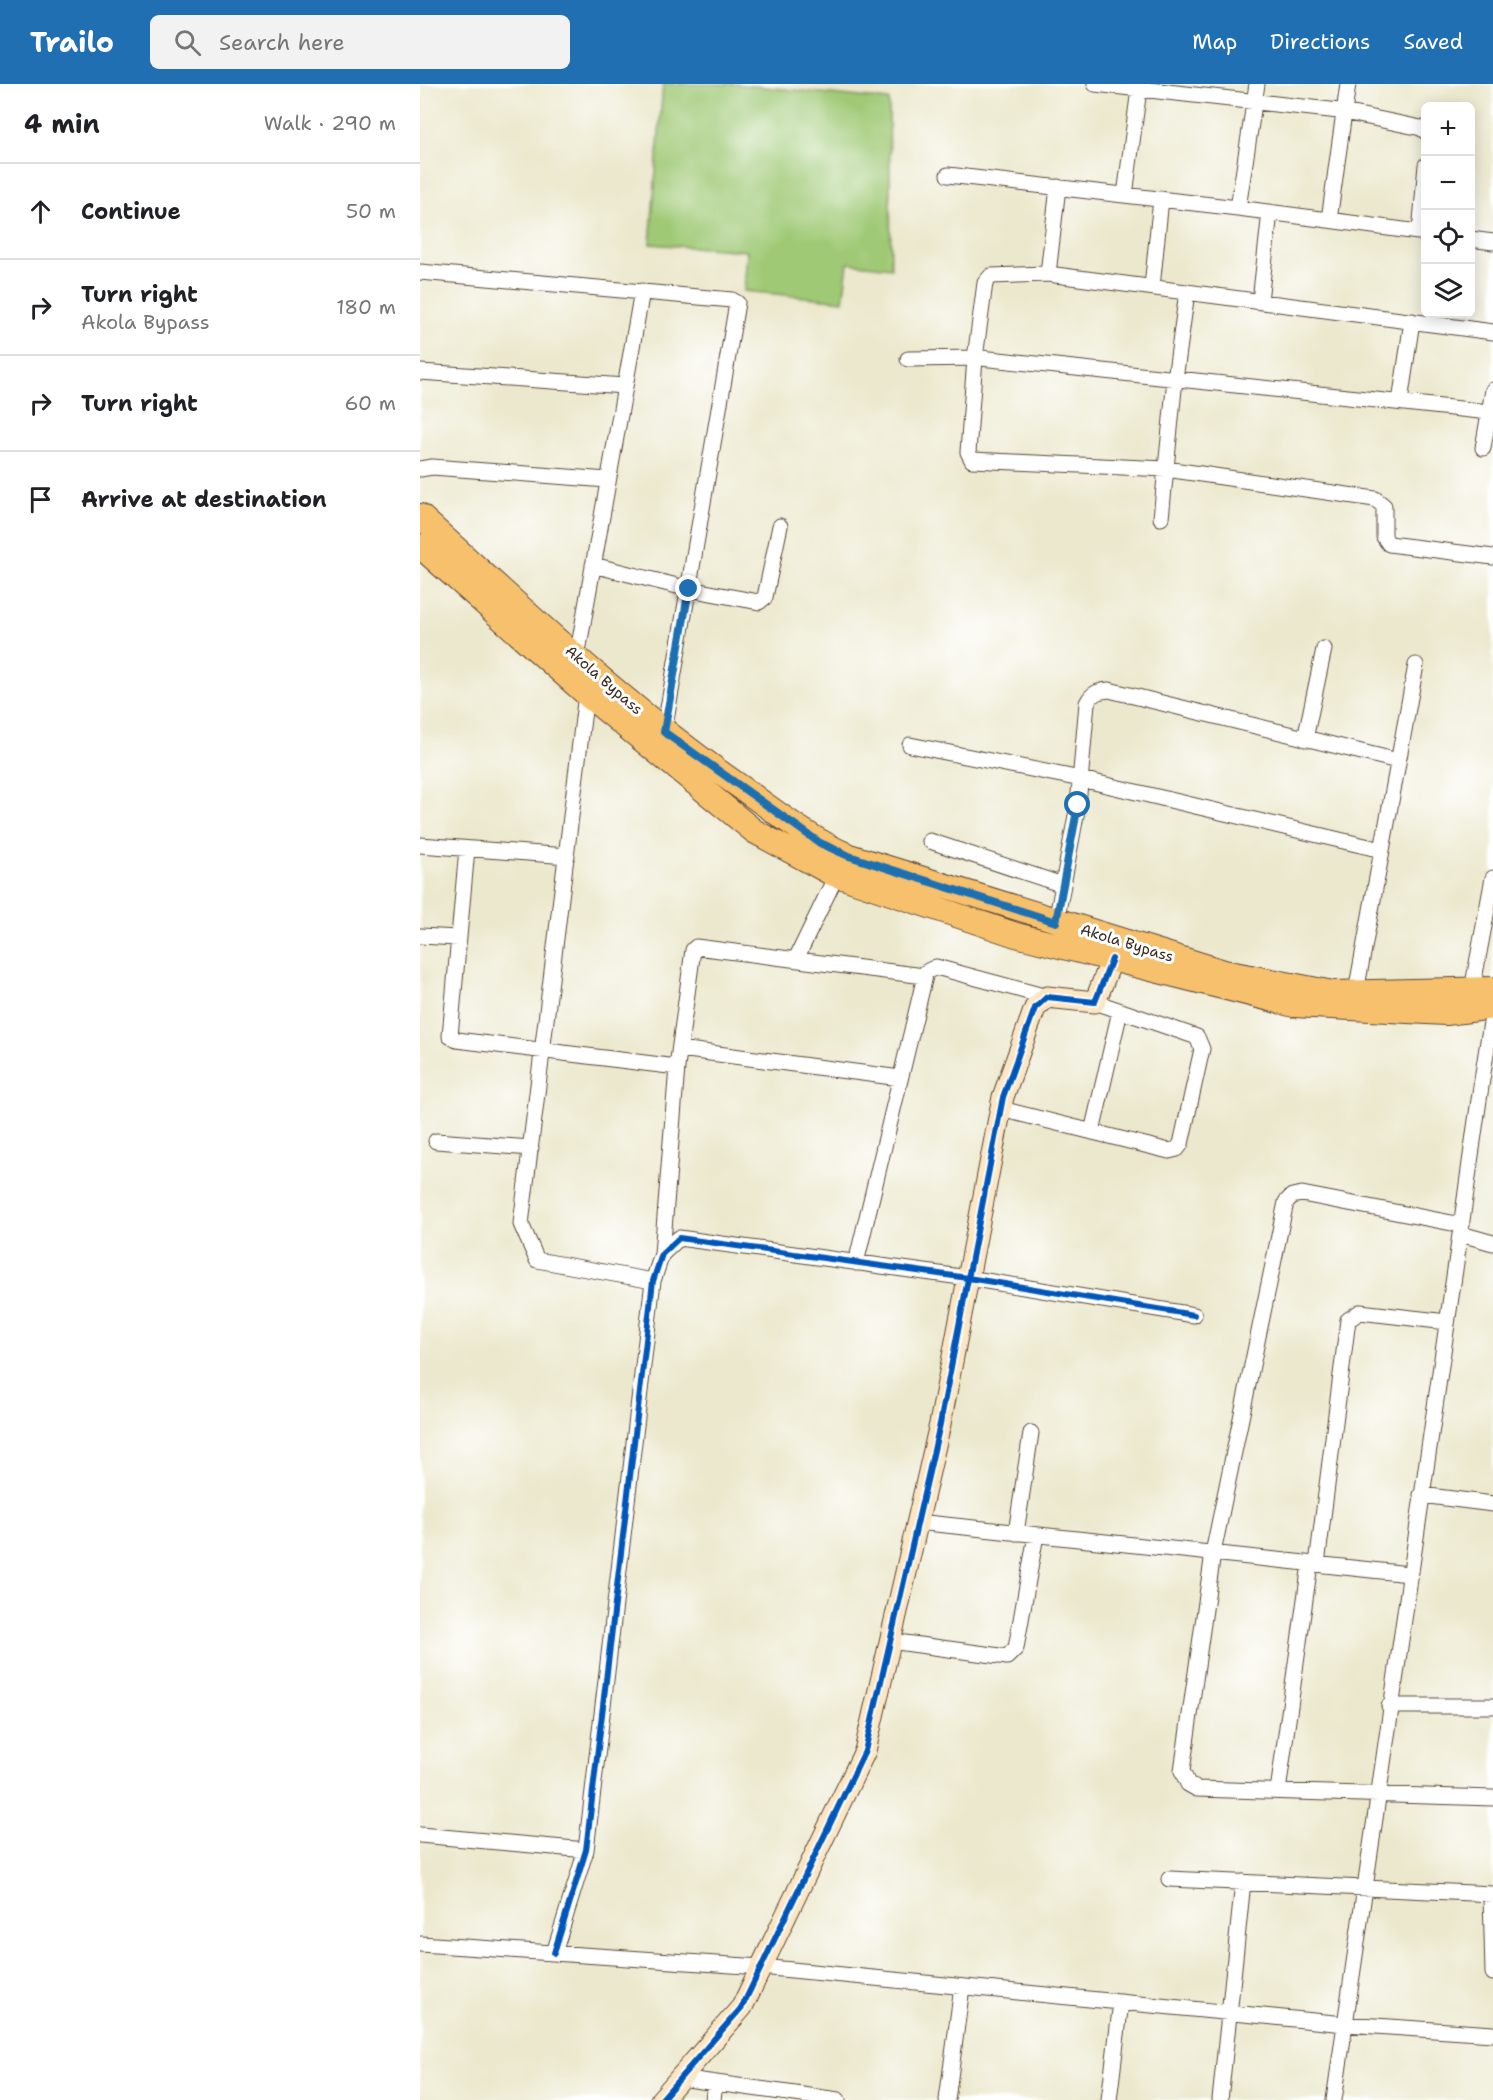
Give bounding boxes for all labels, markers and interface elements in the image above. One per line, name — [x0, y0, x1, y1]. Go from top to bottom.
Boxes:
search box — [150, 15, 570, 69]
text: Trailo — [30, 23, 114, 61]
icon: search — [171, 26, 204, 59]
text: Search here — [219, 28, 345, 57]
text: Map — [1192, 28, 1237, 56]
text: Directions — [1270, 28, 1370, 56]
text: Saved — [1403, 28, 1463, 56]
map controls — [1421, 102, 1475, 318]
button: + — [1421, 102, 1475, 156]
text: 4 min — [24, 106, 100, 141]
text: Walk · 290 m — [264, 110, 396, 136]
button: − — [1421, 156, 1475, 210]
icon: ahead — [24, 195, 57, 228]
text: Continue — [81, 197, 181, 226]
text: 50 m — [346, 198, 396, 224]
button: locate — [1421, 210, 1475, 264]
button: layers — [1421, 264, 1475, 318]
text: Turn right — [81, 280, 198, 309]
icon: right — [24, 291, 57, 324]
text: 180 m — [336, 294, 396, 320]
text: Akola Bypass — [81, 309, 210, 335]
icon: right — [24, 387, 57, 420]
text: Turn right — [81, 389, 198, 418]
text: 60 m — [344, 390, 396, 416]
icon: arrive — [24, 483, 57, 516]
text: Arrive at destination — [81, 485, 327, 514]
route end — [675, 575, 701, 601]
street label: Akola Bypass — [561, 641, 647, 719]
route start — [1064, 791, 1090, 817]
street label: Akola Bypass — [1078, 919, 1176, 967]

